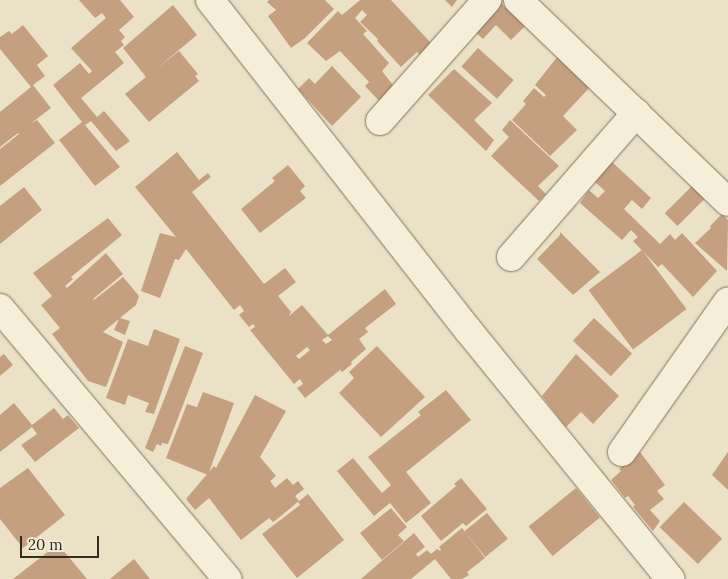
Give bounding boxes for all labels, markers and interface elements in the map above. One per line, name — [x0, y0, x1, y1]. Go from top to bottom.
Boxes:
scale bar — [22, 526, 101, 558]
text: 20 m — [28, 535, 63, 554]

